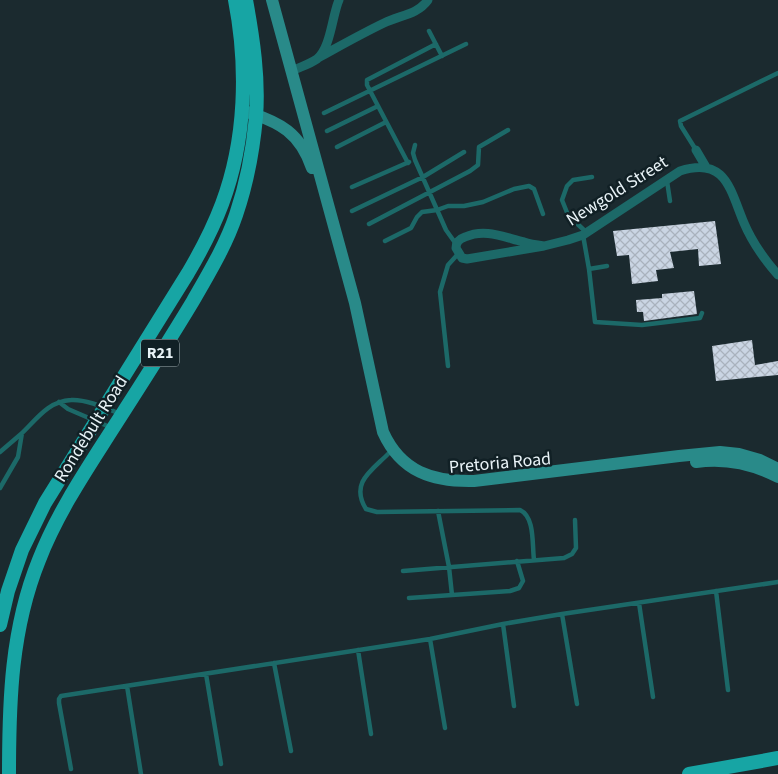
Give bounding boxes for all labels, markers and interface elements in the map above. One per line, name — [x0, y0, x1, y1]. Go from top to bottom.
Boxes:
street label: Newgold Street — [561, 150, 673, 232]
road number: R21 — [141, 339, 179, 366]
street label: Rondebult Road — [48, 371, 134, 487]
street label: Pretoria Road — [448, 446, 552, 480]

